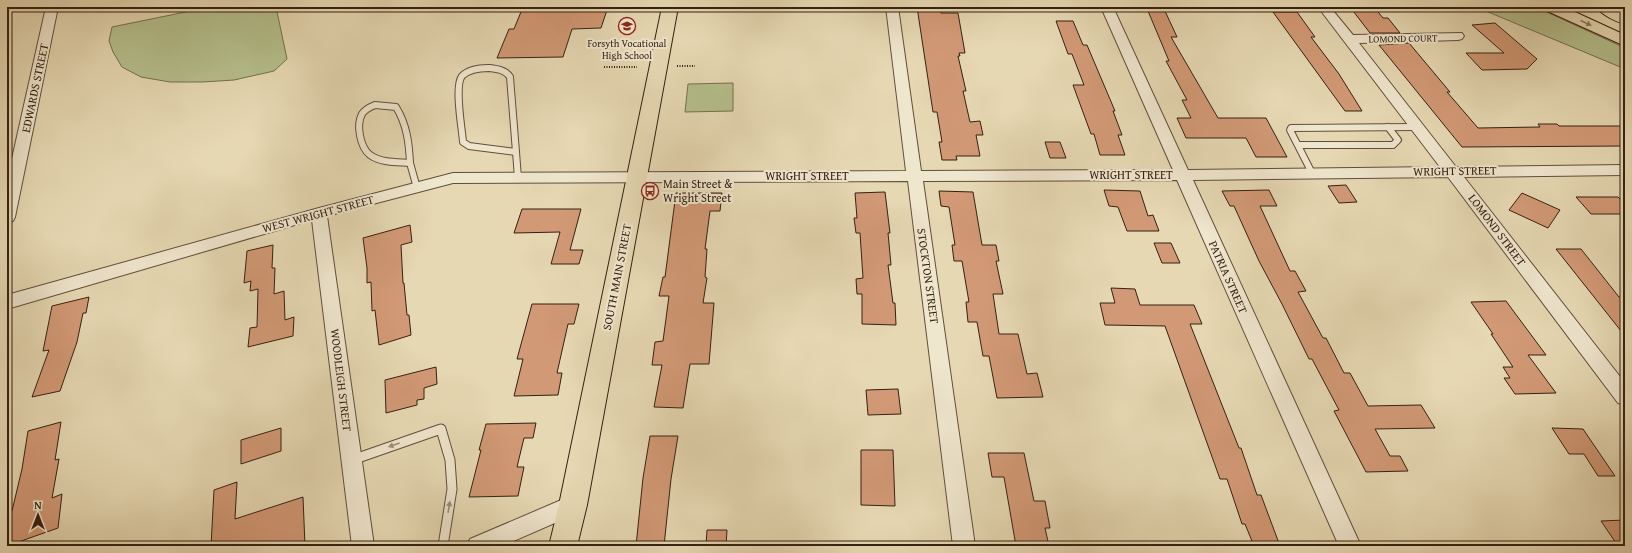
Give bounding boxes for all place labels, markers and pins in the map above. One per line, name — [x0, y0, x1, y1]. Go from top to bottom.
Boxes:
school or university icon: Forsyth Vocational High School — [617, 16, 637, 36]
place label: Forsyth Vocational High School — [588, 36, 667, 63]
place label: Main Street & Wright Street — [663, 175, 733, 206]
bus stop icon: Main Street & Wright Street — [640, 181, 660, 201]

